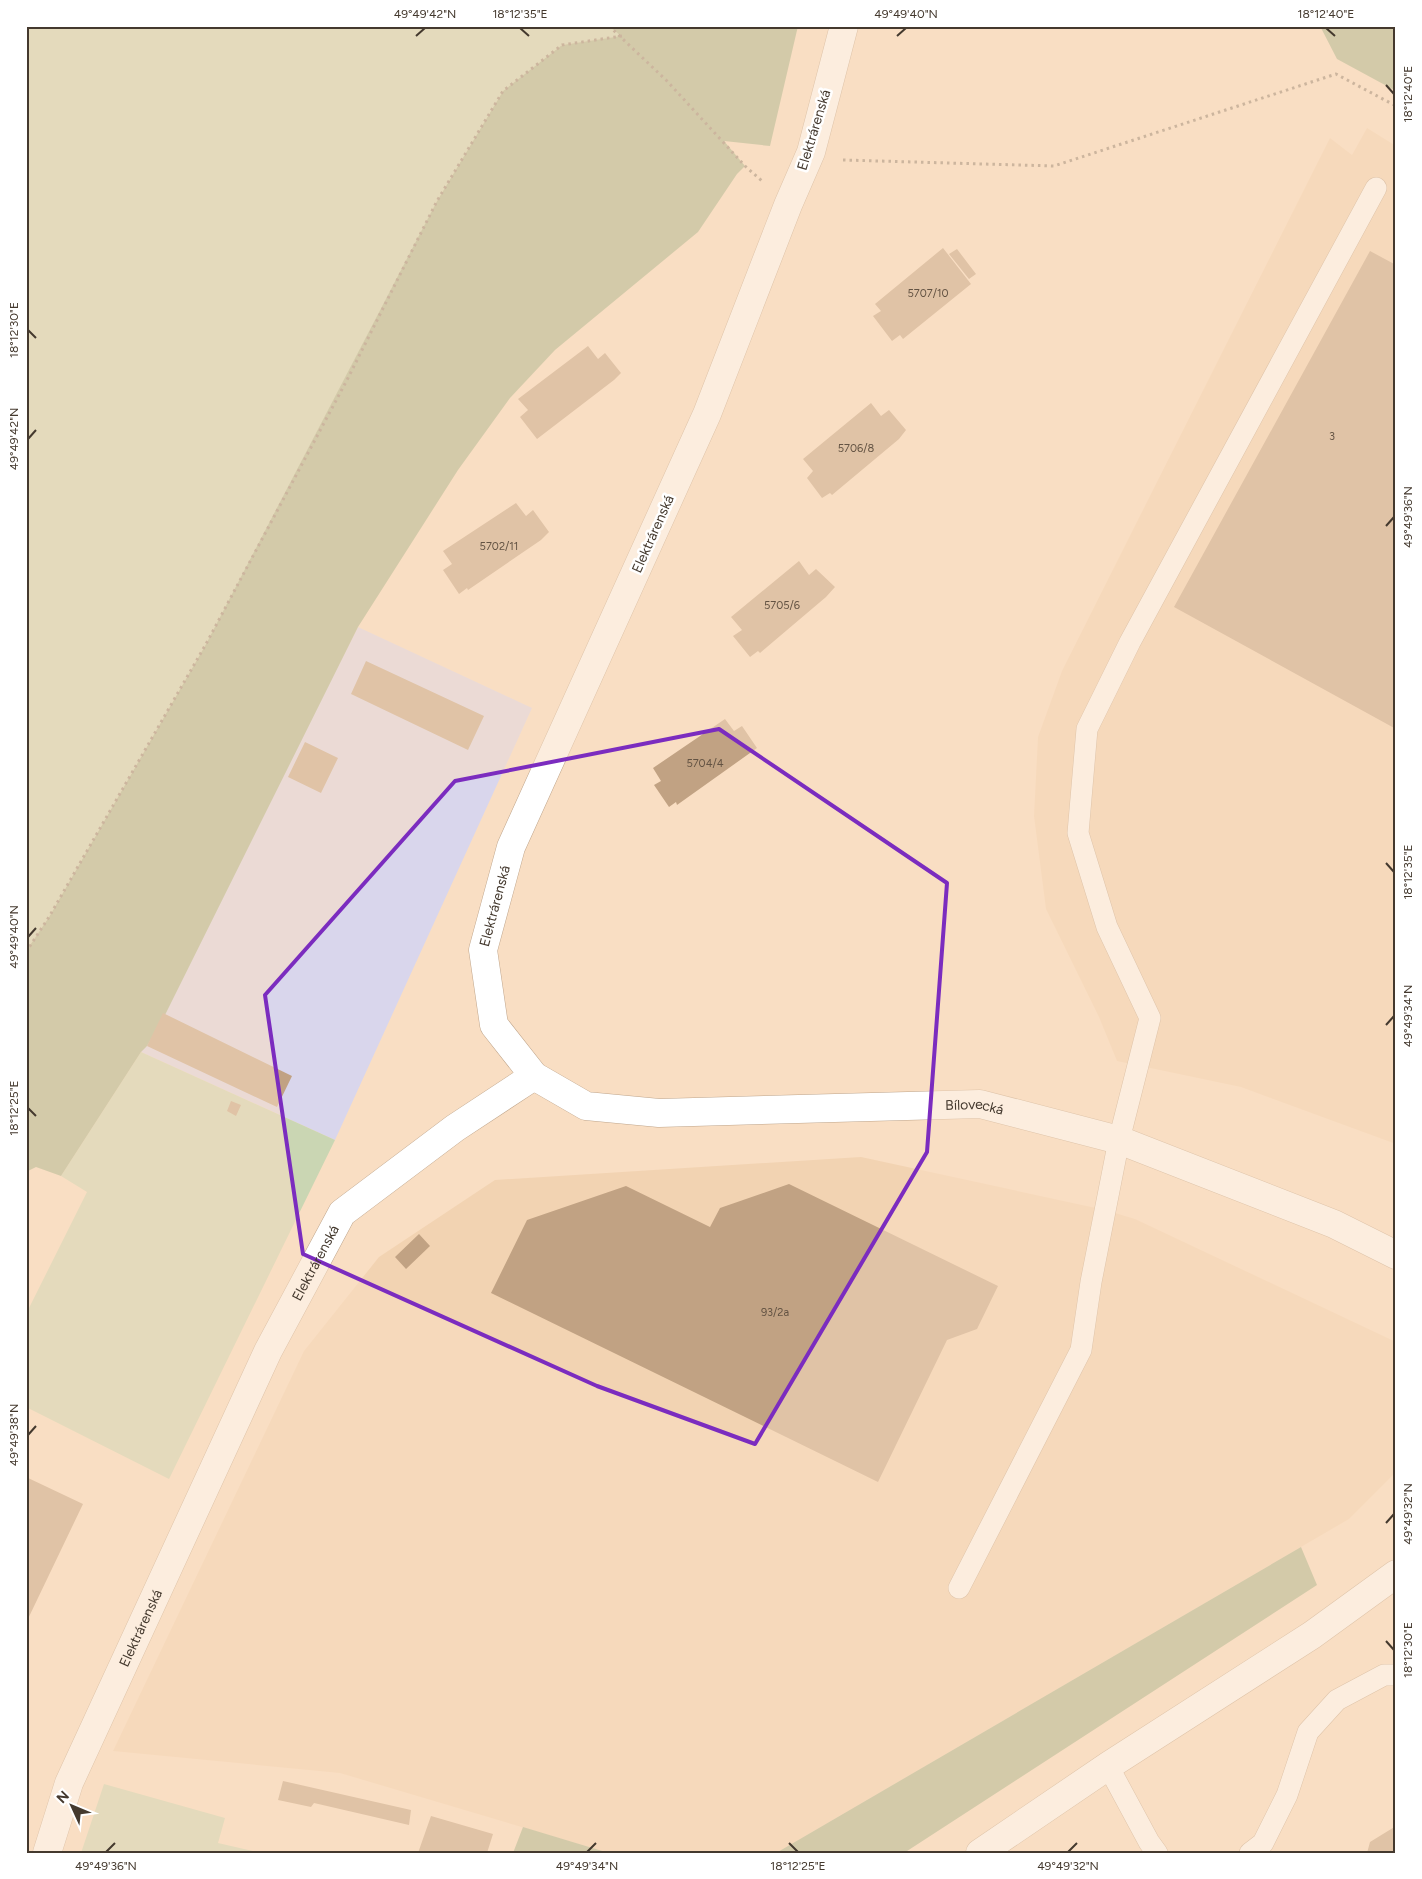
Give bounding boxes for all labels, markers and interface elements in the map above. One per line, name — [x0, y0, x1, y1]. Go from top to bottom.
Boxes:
text: 49°49'42"N — [394, 7, 456, 21]
text: 18°12'35"E — [492, 7, 548, 21]
text: 49°49'40"N — [874, 7, 938, 21]
text: 18°12'40"E — [1298, 7, 1354, 21]
text: 18°12'40"E — [1401, 66, 1415, 122]
street label: Elektrárenská — [794, 88, 834, 172]
house number: 5707/10 — [907, 287, 949, 300]
text: 18°12'30"E — [7, 302, 21, 358]
text: 49°49'42"N — [7, 408, 21, 470]
house number: 3 — [1329, 430, 1335, 443]
house number: 5706/8 — [838, 442, 875, 455]
text: 49°49'36"N — [1401, 486, 1415, 548]
street label: Elektrárenská — [628, 492, 678, 576]
house number: 5702/11 — [480, 540, 518, 553]
house number: 5705/6 — [764, 599, 800, 612]
house number: 5704/4 — [686, 757, 724, 770]
text: 18°12'35"E — [1401, 844, 1415, 900]
street label: Elektrárenská — [476, 864, 514, 948]
text: 49°49'40"N — [7, 905, 21, 969]
text: 49°49'34"N — [1401, 985, 1415, 1047]
text: 18°12'25"E — [7, 1080, 21, 1136]
street label: Bílovecká — [945, 1095, 1006, 1118]
street label: Elektrárenská — [288, 1222, 342, 1304]
house number: 93/2a — [761, 1306, 789, 1319]
text: 49°49'38"N — [7, 1404, 21, 1466]
text: 49°49'32"N — [1401, 1483, 1415, 1545]
street label: Elektrárenská — [115, 1587, 166, 1670]
text: 18°12'30"E — [1401, 1622, 1415, 1678]
north arrow — [48, 1782, 98, 1832]
text: N — [53, 1788, 73, 1807]
text: 49°49'36"N — [75, 1859, 137, 1873]
text: 49°49'34"N — [556, 1859, 618, 1873]
text: 18°12'25"E — [770, 1859, 826, 1873]
text: 49°49'32"N — [1037, 1859, 1099, 1873]

